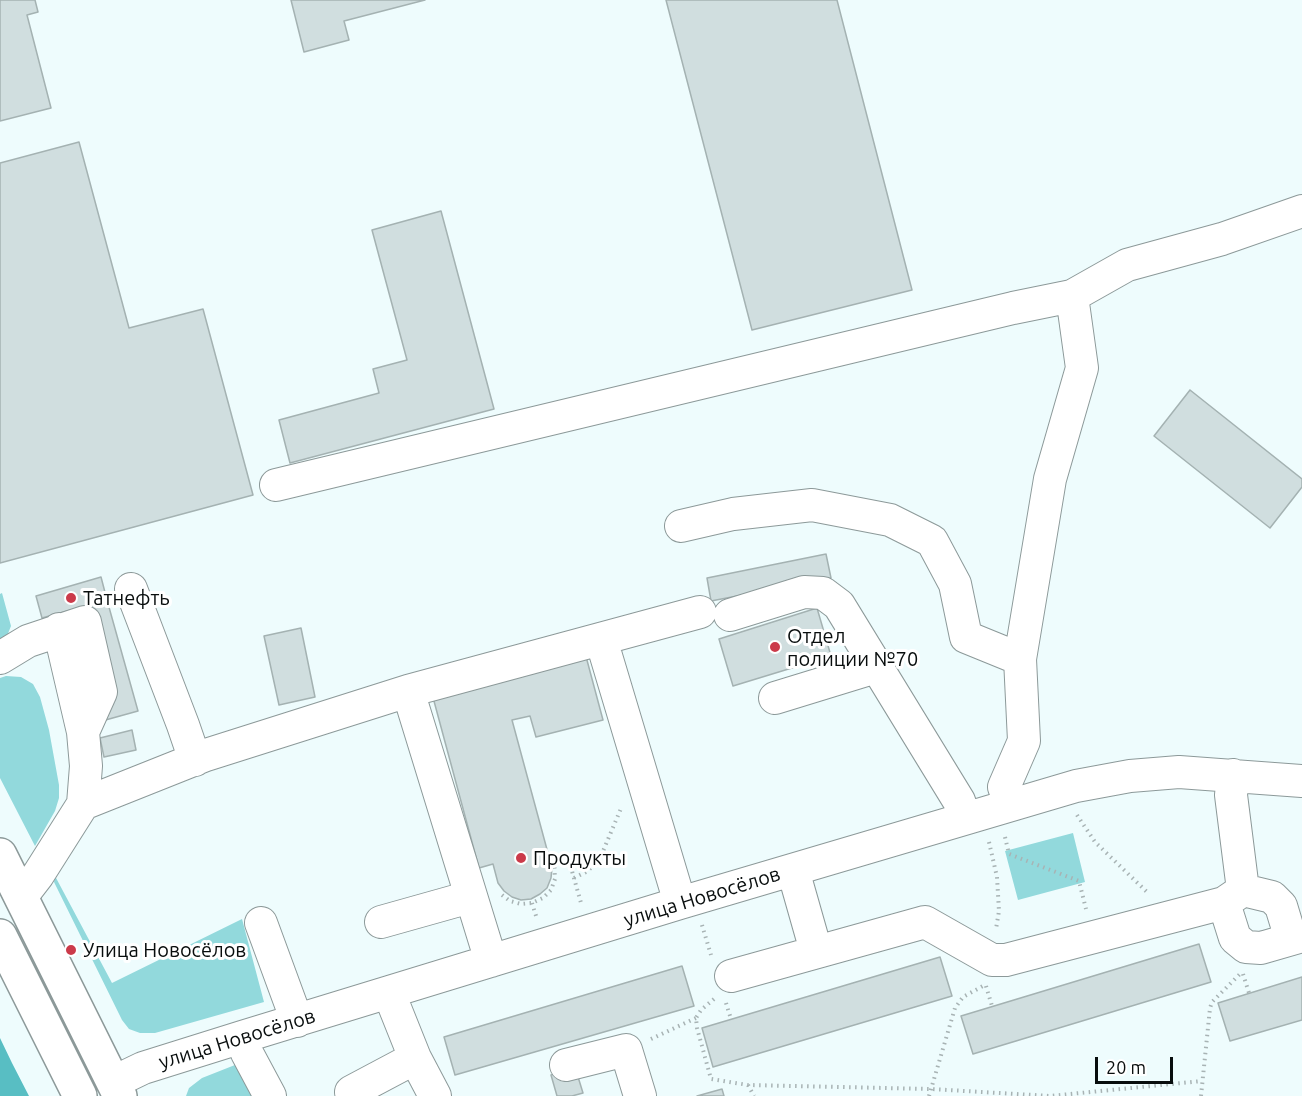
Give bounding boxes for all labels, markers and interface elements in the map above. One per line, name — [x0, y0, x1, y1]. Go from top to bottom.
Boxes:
place label: Татнефть — [83, 586, 170, 610]
marker: Татнефть — [64, 591, 78, 605]
place label: Отдел полиции №70 — [787, 624, 918, 671]
marker: Отдел полиции №70 — [768, 640, 782, 654]
place label: Продукты — [533, 846, 626, 870]
marker: Продукты — [514, 851, 528, 865]
street label: улица Новосёлов — [621, 862, 783, 932]
place label: Улица Новосёлов — [83, 938, 246, 962]
marker: Улица Новосёлов — [64, 943, 78, 957]
street label: улица Новосёлов — [156, 1004, 318, 1074]
scale bar — [1098, 1045, 1176, 1083]
text: 20 m — [1106, 1057, 1146, 1077]

